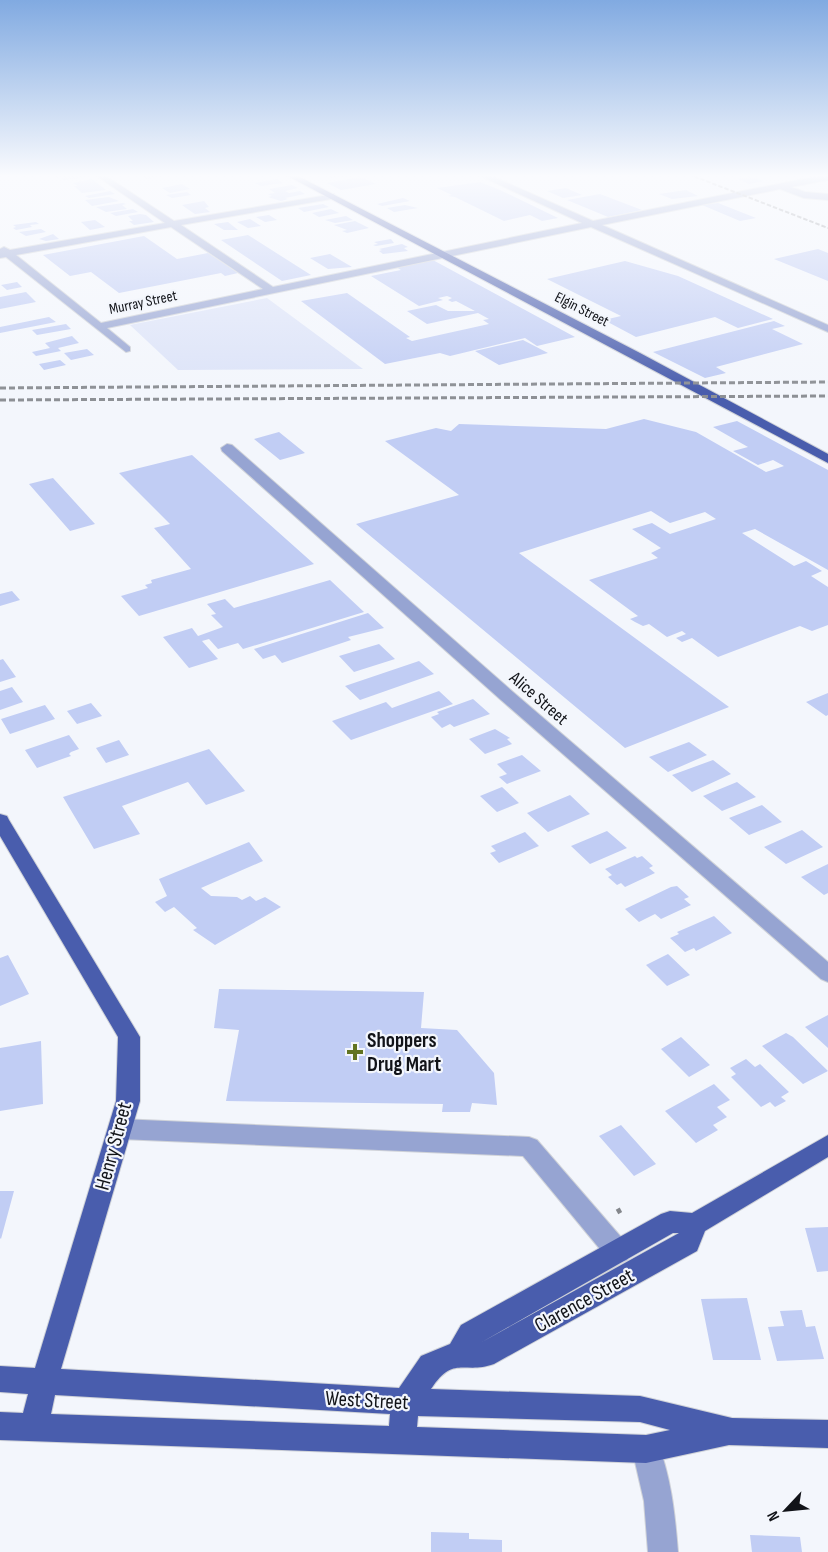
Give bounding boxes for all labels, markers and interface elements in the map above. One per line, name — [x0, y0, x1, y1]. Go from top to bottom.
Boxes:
street label: Murray Street — [107, 286, 179, 319]
street label: Elgin Street — [552, 288, 612, 331]
street label: Alice Street — [505, 667, 572, 730]
place label: Shoppers Drug Mart — [367, 1028, 441, 1077]
marker: Shoppers Drug Mart — [348, 1045, 362, 1059]
street label: Henry Street — [90, 1099, 137, 1193]
street label: Clarence Street — [530, 1263, 638, 1338]
street label: West Street — [325, 1386, 409, 1415]
north arrow — [756, 1480, 816, 1540]
text: N — [763, 1508, 784, 1524]

